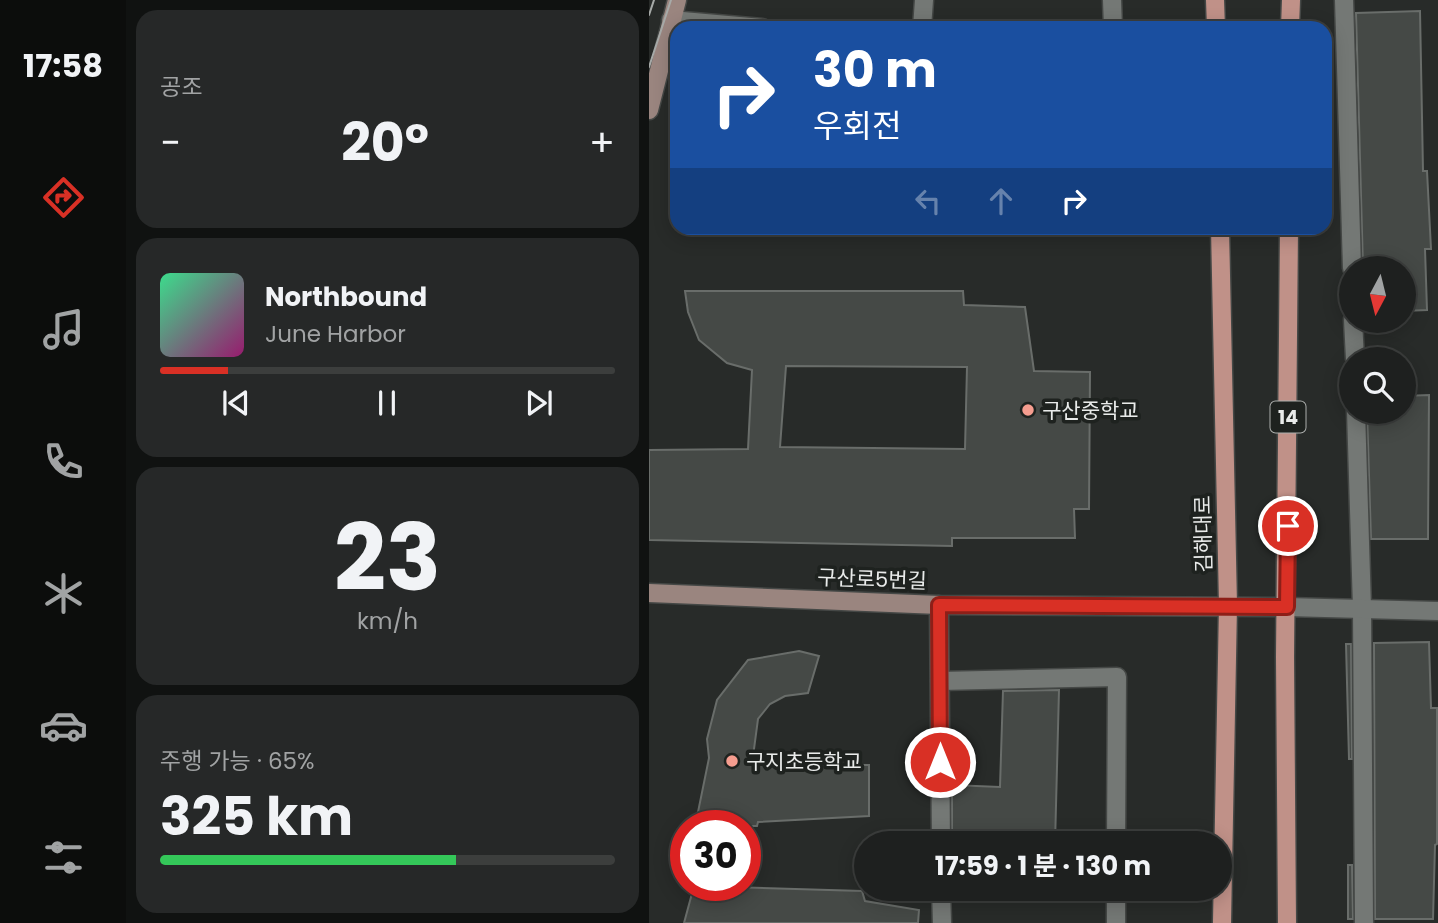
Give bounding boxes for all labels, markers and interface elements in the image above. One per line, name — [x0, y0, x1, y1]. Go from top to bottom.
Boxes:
text: 30 m — [813, 36, 937, 104]
text: 17:58 — [23, 43, 103, 88]
icon: right — [698, 49, 789, 140]
text: 공조 — [160, 71, 202, 103]
text: 우회전 — [813, 103, 901, 148]
text: 20° — [341, 106, 429, 179]
text: − — [160, 116, 181, 169]
text: + — [589, 116, 615, 169]
icon: directions — [39, 173, 88, 222]
icon: left — [909, 182, 947, 220]
icon: ahead — [982, 182, 1020, 220]
icon: right — [1055, 182, 1093, 220]
north arrow — [1339, 256, 1415, 332]
map controls — [1339, 256, 1416, 424]
text: Northbound — [265, 279, 427, 315]
icon: music — [39, 305, 88, 354]
text: June Harbor — [265, 318, 406, 350]
button: search — [1339, 347, 1416, 424]
icon: previous — [217, 384, 255, 422]
icon: pause — [368, 384, 406, 422]
icon: next — [520, 384, 558, 422]
place label: 구산중학교 — [1042, 396, 1139, 425]
marker: 구산중학교 — [1020, 402, 1036, 418]
road number: 14 — [1271, 402, 1305, 432]
icon: phone — [39, 437, 88, 486]
text: 23 — [334, 494, 441, 622]
street label: 김해대로 — [1188, 495, 1218, 573]
pin — [1258, 496, 1318, 556]
icon: arrive — [1269, 507, 1307, 545]
street label: 구산로5번길 — [817, 563, 927, 595]
icon: climate — [39, 569, 88, 618]
text: km/h — [357, 605, 418, 637]
icon: car — [39, 701, 88, 750]
position arrow — [903, 725, 977, 799]
text: 주행 가능 · 65% — [160, 745, 314, 777]
place label: 구지초등학교 — [746, 747, 862, 776]
marker: 구지초등학교 — [724, 753, 740, 769]
text: 325 km — [160, 780, 353, 853]
speed limit sign: 30 — [670, 810, 761, 901]
icon: filters — [39, 833, 88, 882]
text: 17:59 · 1 분 · 130 m — [935, 848, 1151, 884]

